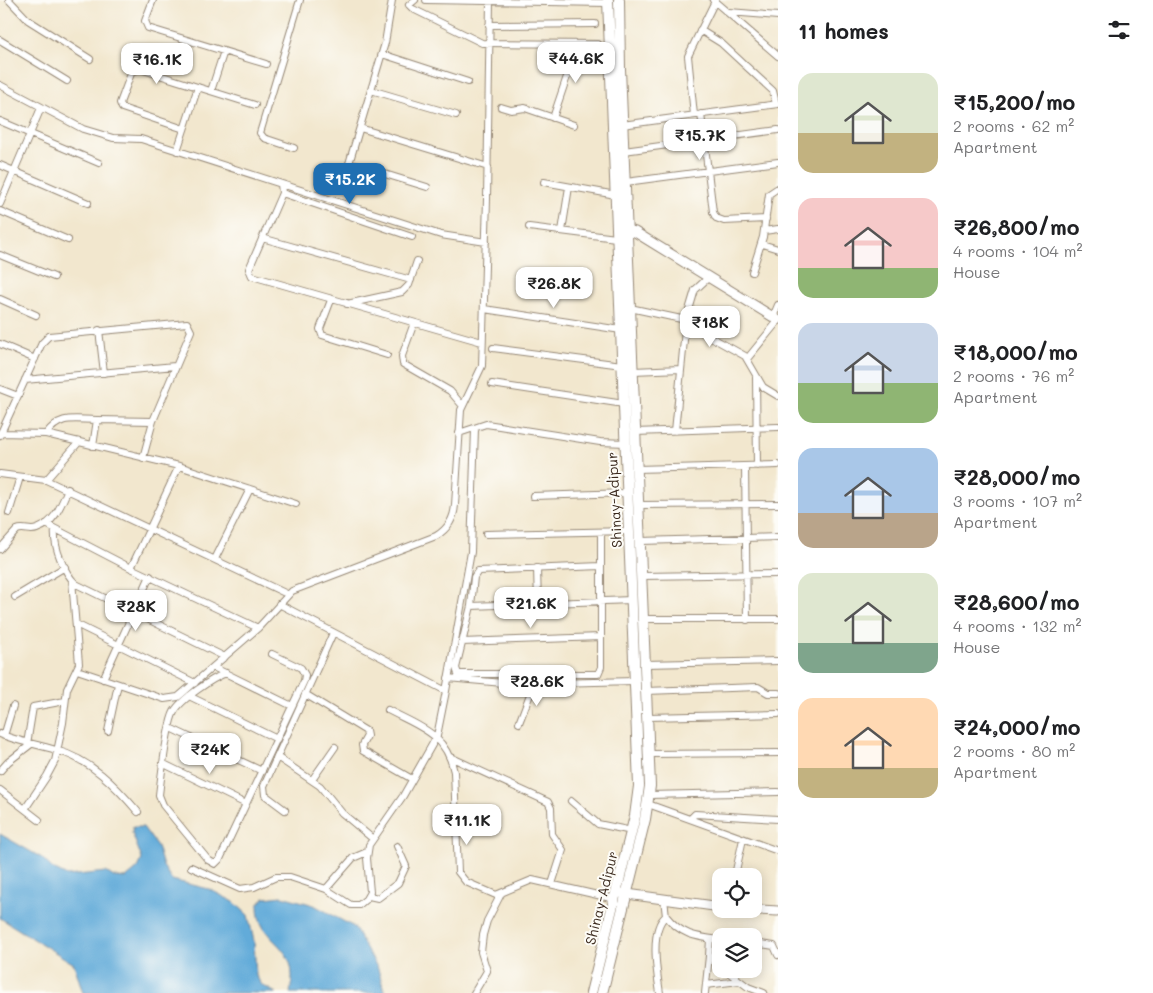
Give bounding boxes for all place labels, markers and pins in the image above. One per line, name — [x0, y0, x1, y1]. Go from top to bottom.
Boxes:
pin: ₹16.1K — [116, 42, 198, 85]
pin: ₹44.6K — [535, 42, 617, 84]
pin: ₹15.7K — [659, 119, 741, 161]
pin: ₹15.2K — [309, 162, 391, 205]
pin: ₹26.8K — [513, 266, 595, 309]
pin: ₹18K — [680, 306, 740, 348]
pin: ₹21.6K — [490, 586, 572, 629]
pin: ₹28K — [106, 590, 166, 632]
pin: ₹28.6K — [496, 664, 578, 707]
pin: ₹24K — [180, 732, 240, 775]
pin: ₹11.1K — [426, 804, 508, 846]

